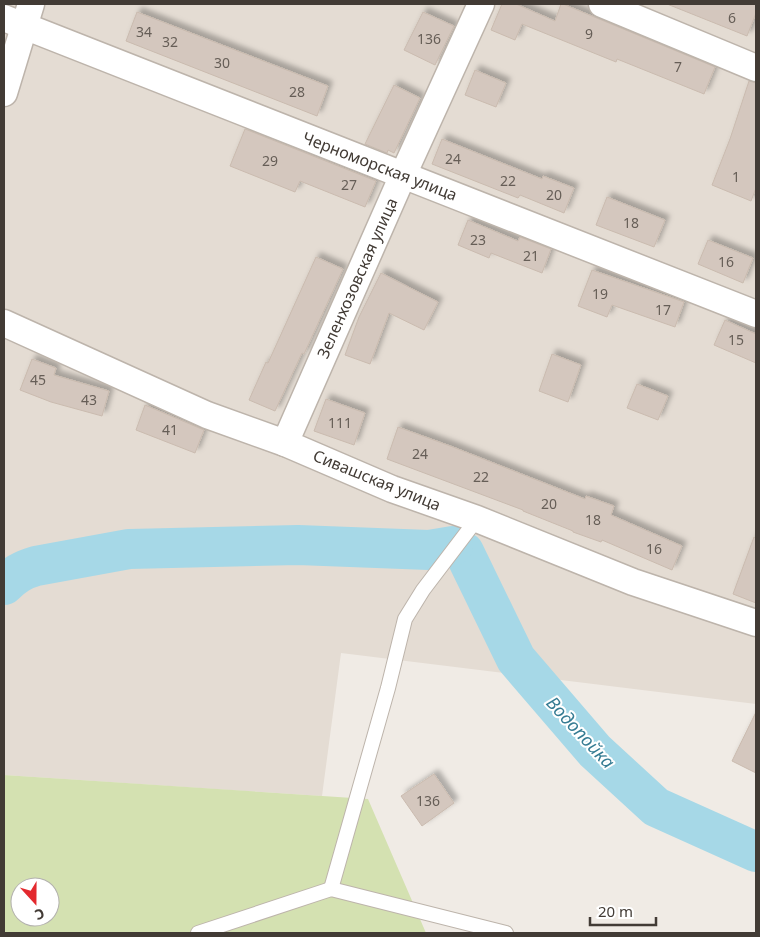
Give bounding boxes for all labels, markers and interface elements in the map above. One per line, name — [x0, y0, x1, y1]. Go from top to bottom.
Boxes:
house number: 6 — [728, 8, 736, 27]
house number: 34 — [136, 22, 152, 41]
house number: 9 — [585, 24, 593, 43]
house number: 136 — [417, 29, 441, 48]
house number: 32 — [162, 32, 178, 51]
house number: 30 — [214, 53, 230, 72]
house number: 7 — [674, 57, 682, 76]
house number: 28 — [289, 82, 305, 101]
street label: Черноморская улица — [300, 126, 460, 206]
house number: 24 — [445, 149, 461, 168]
house number: 29 — [262, 151, 278, 170]
house number: 1 — [732, 167, 740, 186]
house number: 22 — [500, 171, 516, 190]
house number: 27 — [341, 175, 357, 194]
house number: 20 — [546, 185, 562, 204]
street label: Зеленхозовская улица — [312, 194, 402, 362]
house number: 18 — [623, 213, 639, 232]
house number: 23 — [470, 230, 486, 249]
house number: 21 — [523, 246, 539, 265]
house number: 16 — [718, 252, 734, 271]
house number: 19 — [592, 284, 608, 303]
house number: 17 — [655, 300, 671, 319]
house number: 15 — [728, 330, 744, 349]
house number: 45 — [30, 370, 46, 389]
house number: 43 — [81, 390, 97, 409]
house number: 111 — [328, 413, 352, 432]
house number: 41 — [162, 420, 178, 439]
street label: Сивашская улица — [310, 444, 444, 516]
house number: 24 — [412, 444, 428, 463]
house number: 22 — [473, 467, 489, 486]
house number: 20 — [541, 494, 557, 513]
house number: 18 — [585, 510, 601, 529]
house number: 16 — [646, 539, 662, 558]
water label: Водопойка — [542, 691, 620, 773]
house number: 136 — [416, 791, 440, 810]
north arrow — [10, 877, 60, 927]
scale bar — [590, 894, 656, 926]
text: 20 m — [598, 901, 633, 921]
text: С — [32, 904, 47, 925]

